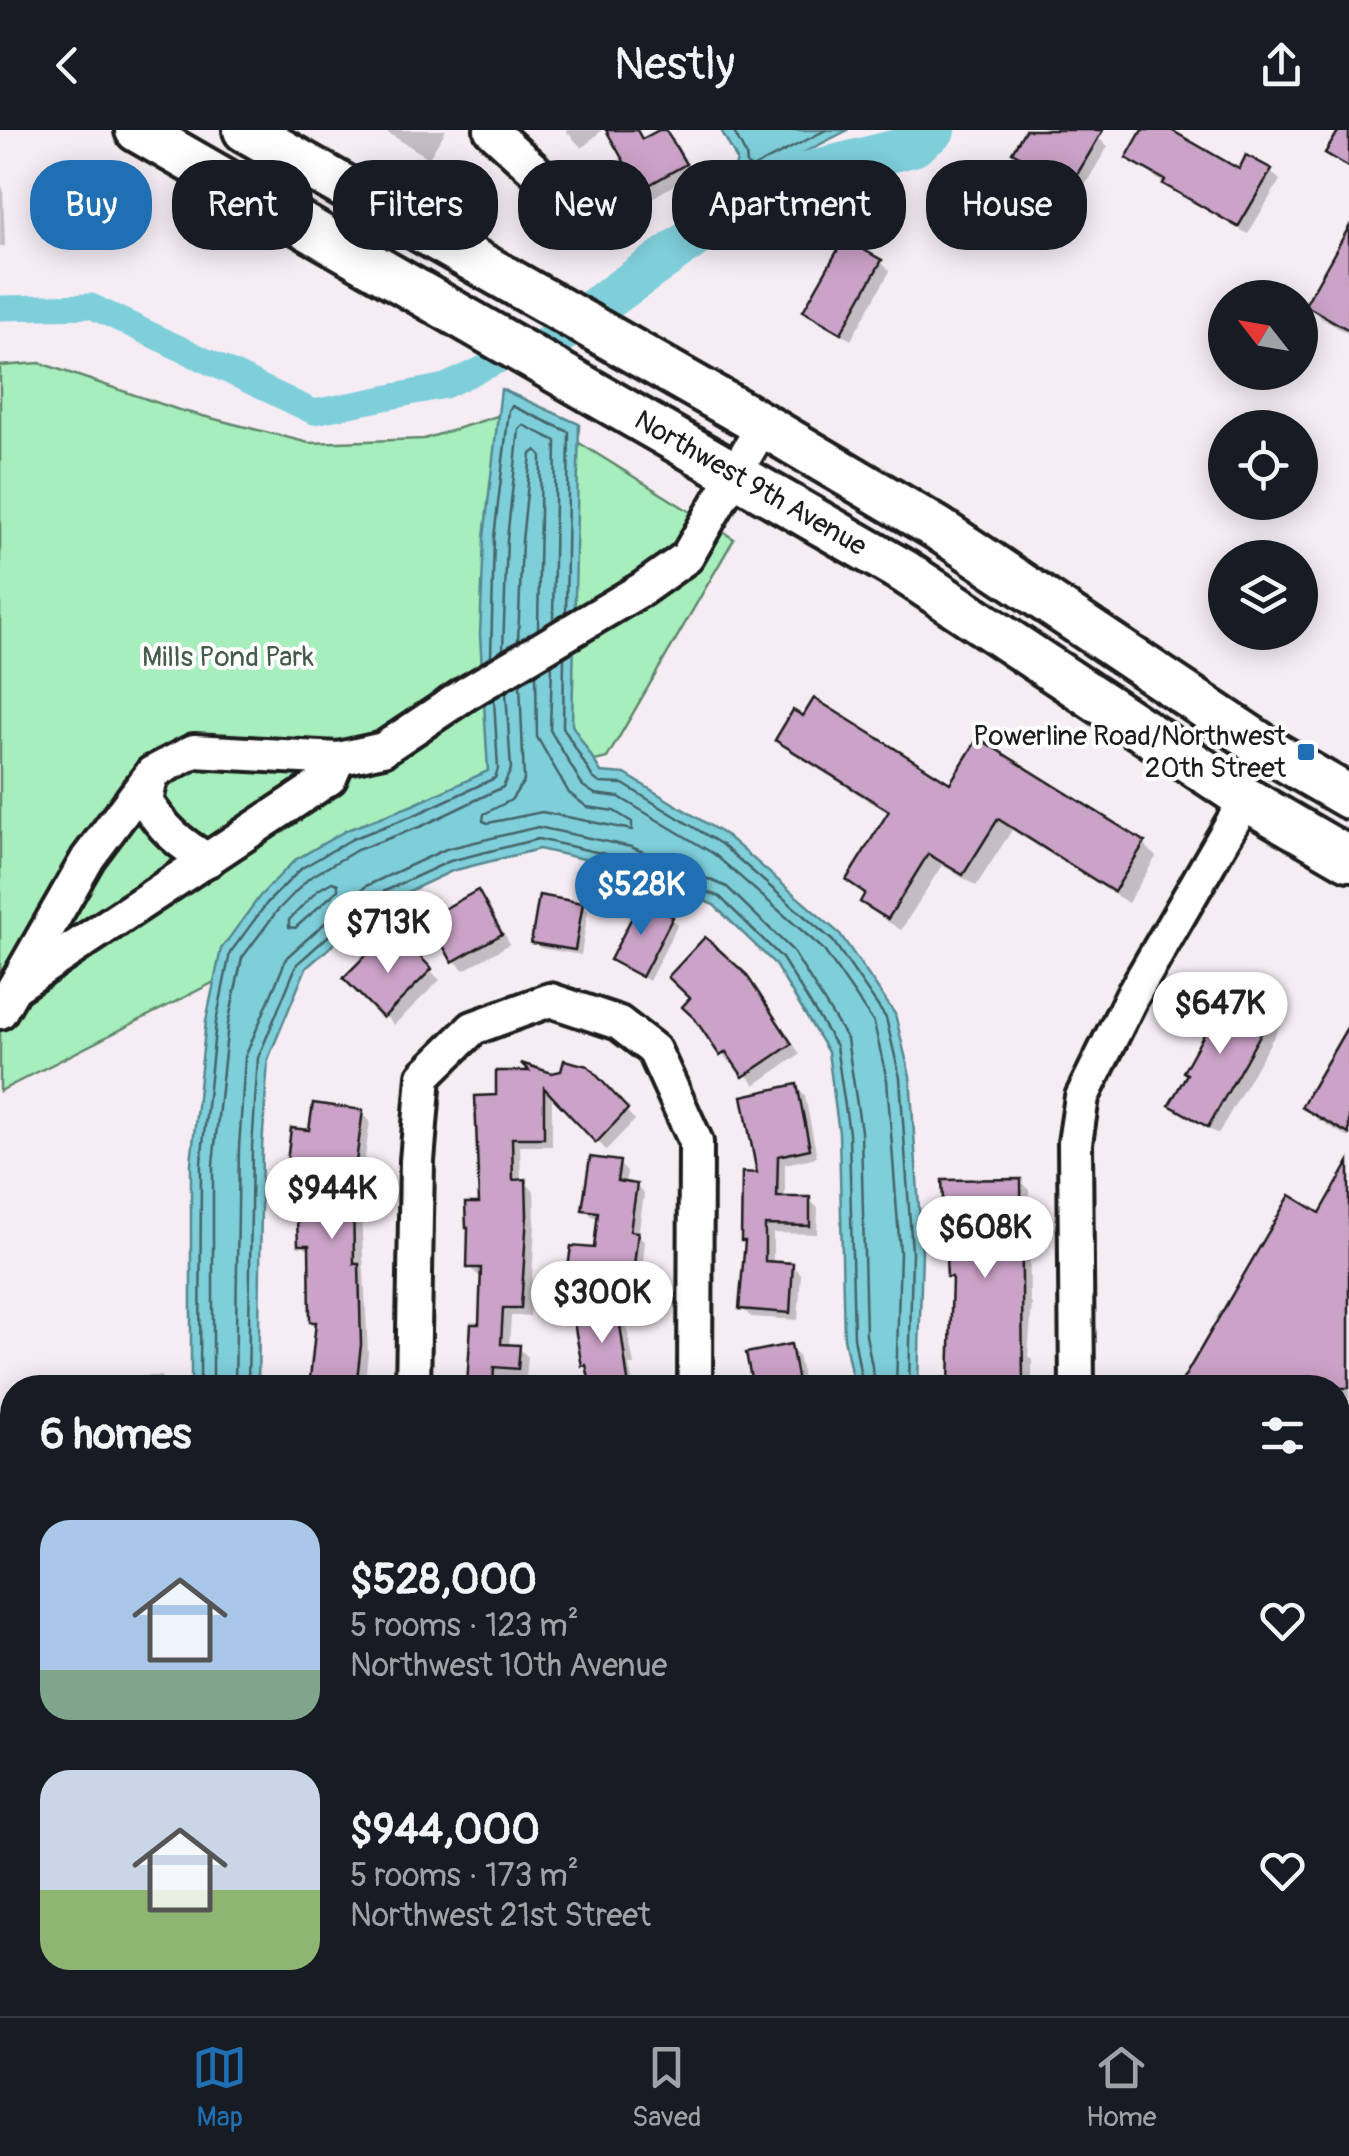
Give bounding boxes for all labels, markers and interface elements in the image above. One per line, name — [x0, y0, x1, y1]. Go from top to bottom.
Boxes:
text: Nestly — [614, 37, 735, 93]
icon: back — [40, 38, 95, 93]
icon: share — [1254, 38, 1309, 93]
chip: Buy — [30, 160, 152, 250]
chip: Rent — [172, 160, 313, 250]
chip: Filters — [333, 160, 498, 250]
chip: New — [518, 160, 652, 250]
chip: Apartment — [672, 160, 906, 250]
chip: House — [926, 160, 1087, 250]
north arrow — [1208, 280, 1318, 390]
map controls — [1208, 280, 1318, 650]
street label: Northwest 9th Avenue — [628, 403, 873, 564]
button: locate — [1208, 410, 1318, 520]
button: layers — [1208, 540, 1318, 650]
park label: Mills Pond Park — [142, 640, 314, 675]
place label: Powerline Road/Northwest 20th Street — [973, 719, 1287, 786]
marker: Powerline Road/Northwest 20th Street — [1295, 741, 1317, 763]
pin: $528K — [571, 853, 711, 938]
text: $528K — [597, 865, 685, 905]
pin: $713K — [318, 891, 458, 976]
text: $713K — [346, 903, 430, 943]
pin: $647K — [1150, 972, 1290, 1057]
text: $647K — [1175, 984, 1265, 1024]
pin: $944K — [262, 1157, 402, 1242]
text: $944K — [287, 1169, 377, 1209]
pin: $608K — [915, 1196, 1055, 1281]
text: $608K — [938, 1208, 1032, 1248]
pin: $300K — [532, 1261, 672, 1346]
text: $300K — [553, 1273, 651, 1313]
icon: filters — [1255, 1408, 1310, 1463]
text: 6 homes — [40, 1409, 191, 1461]
text: $528,000 — [350, 1554, 537, 1606]
icon: home — [120, 1560, 240, 1680]
icon: heart — [1255, 1593, 1310, 1648]
text: 5 rooms · 123 m² — [350, 1606, 579, 1646]
text: Northwest 10th Avenue — [350, 1646, 667, 1686]
text: $944,000 — [350, 1804, 540, 1856]
icon: home — [120, 1810, 240, 1930]
icon: heart — [1255, 1843, 1310, 1898]
text: 5 rooms · 173 m² — [350, 1856, 579, 1896]
text: Northwest 21st Street — [350, 1896, 651, 1936]
tab: Map — [192, 2040, 247, 2135]
tab: Saved — [632, 2040, 701, 2135]
tab: Home — [1086, 2040, 1157, 2135]

